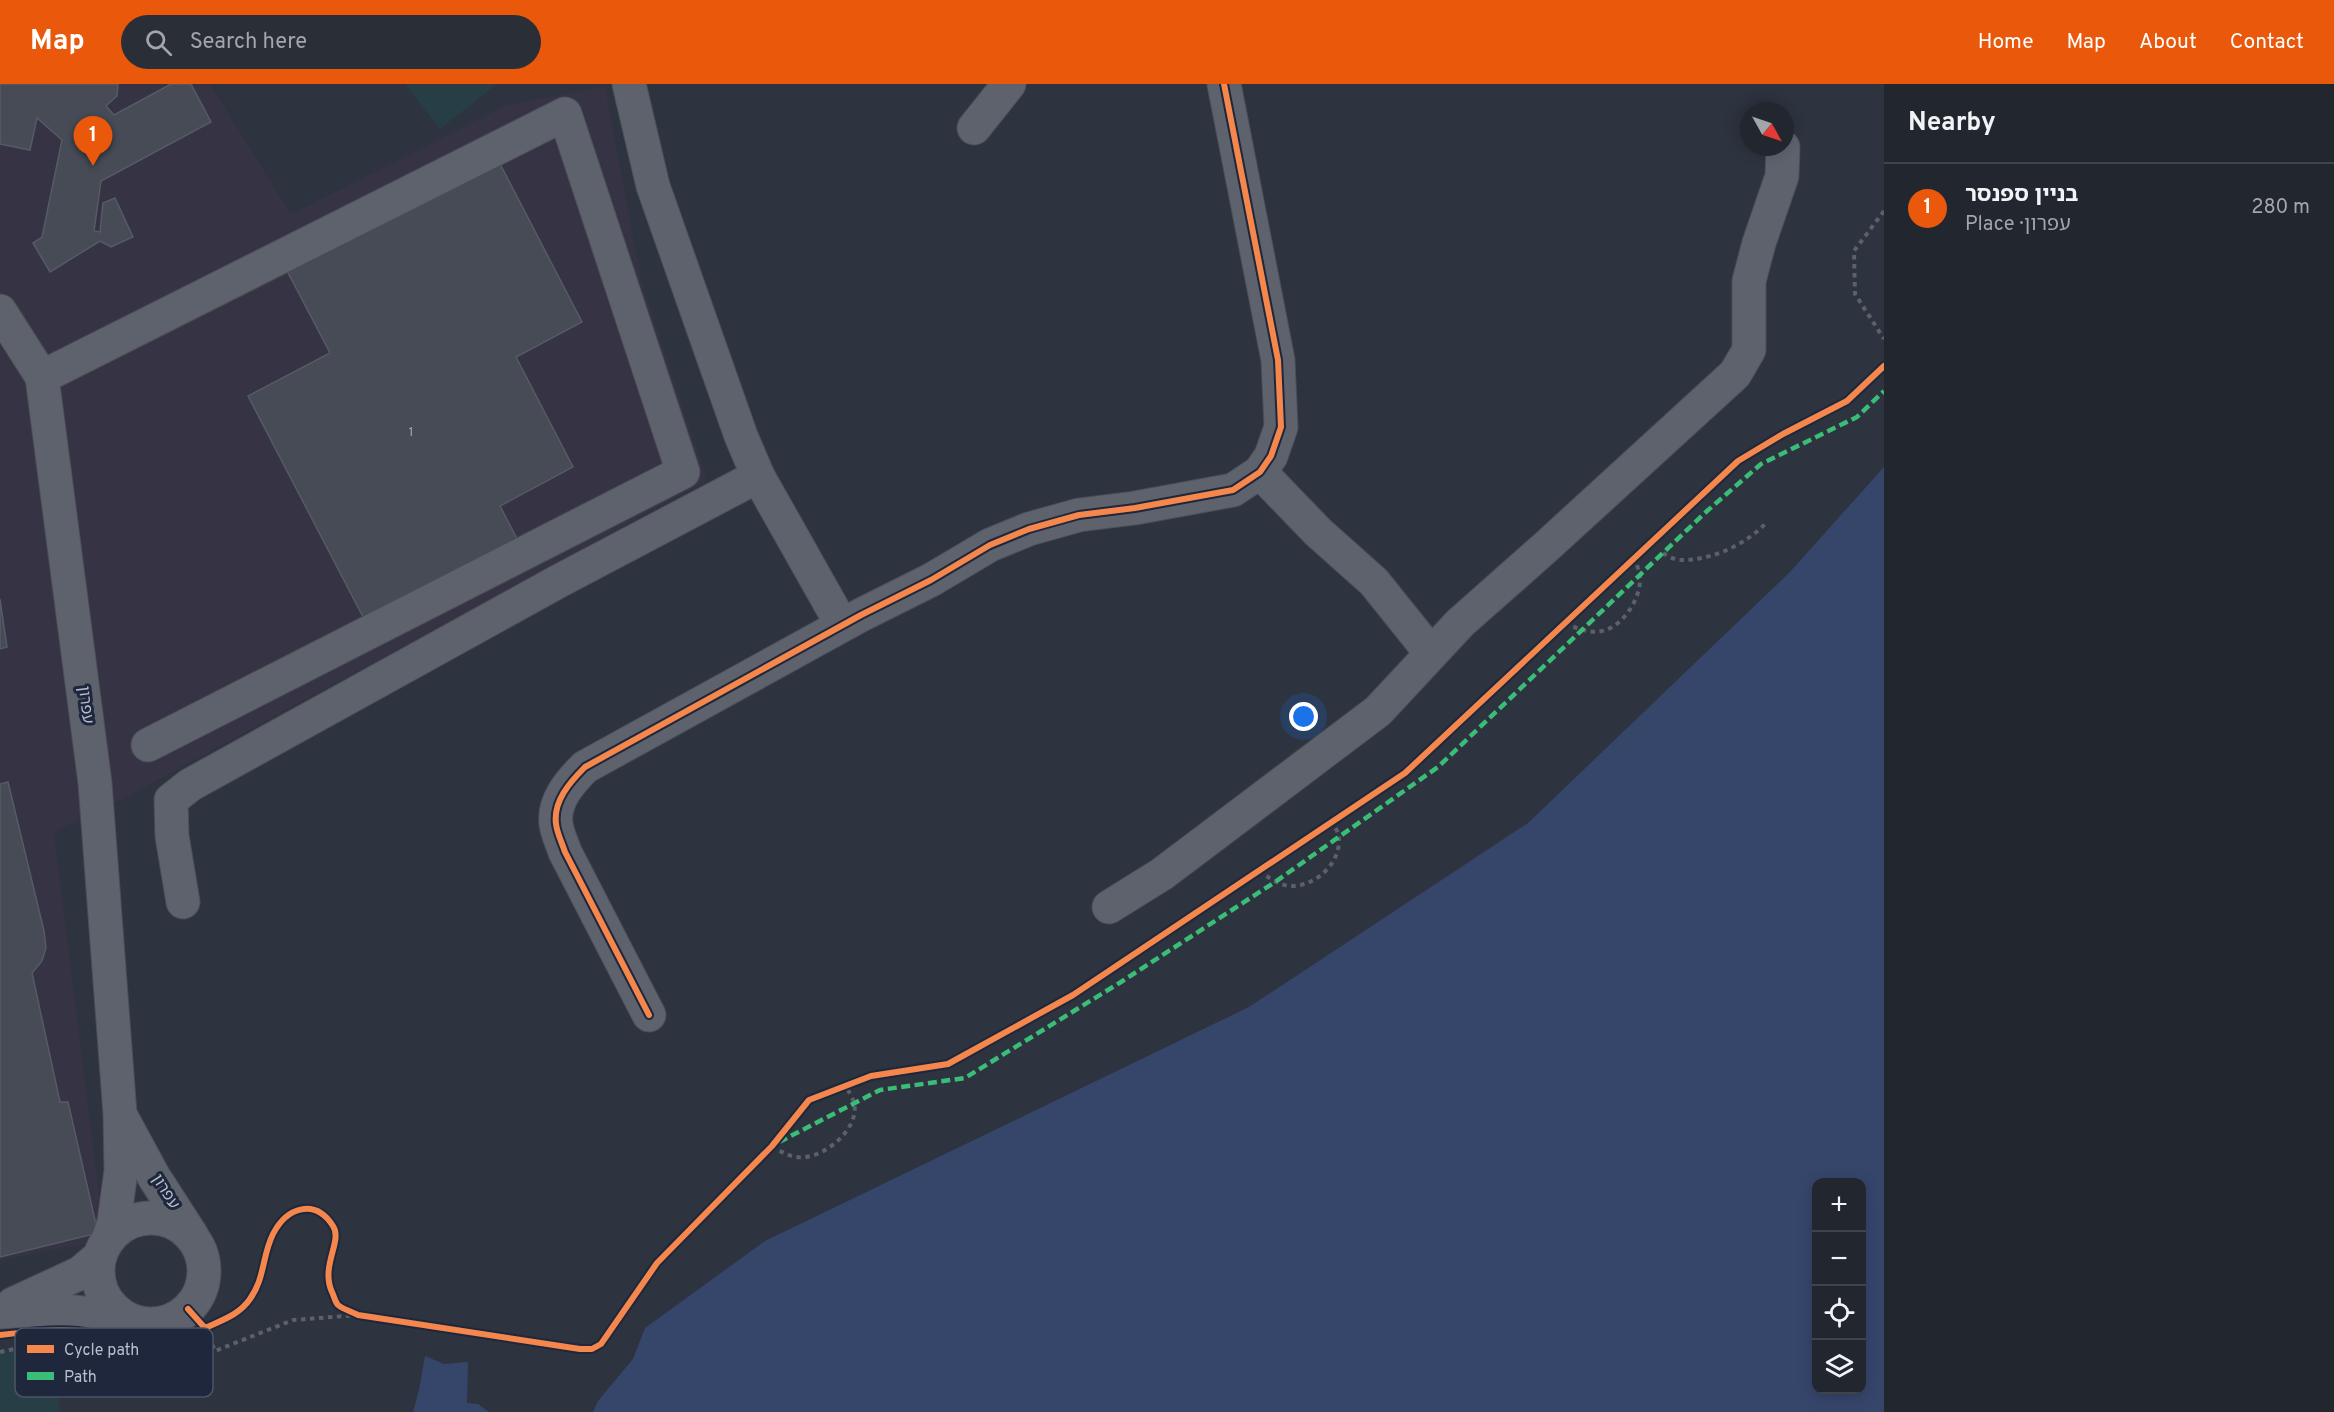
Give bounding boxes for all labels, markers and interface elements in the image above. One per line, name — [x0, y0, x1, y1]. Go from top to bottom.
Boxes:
search box — [121, 15, 541, 69]
text: Map — [30, 24, 85, 60]
icon: search — [142, 26, 175, 59]
text: Search here — [190, 29, 307, 56]
text: Home — [1978, 29, 2034, 56]
text: Map — [2067, 29, 2106, 56]
text: About — [2139, 29, 2197, 56]
text: Contact — [2230, 29, 2304, 56]
north arrow — [1740, 102, 1794, 156]
text: Nearby — [1908, 107, 1996, 140]
pin: 1 — [74, 116, 112, 166]
text: בניין ספנסר — [1965, 182, 2078, 209]
text: 1 — [1924, 195, 1932, 221]
text: 280 m — [2251, 195, 2310, 221]
text: Place · עפרון — [1965, 212, 2071, 238]
house number: 1 — [408, 424, 414, 441]
street label: עפרון — [73, 685, 97, 725]
your location — [1289, 702, 1318, 731]
street label: עפרון — [147, 1171, 183, 1213]
map controls — [1812, 1178, 1866, 1394]
button: + — [1812, 1178, 1866, 1232]
button: − — [1812, 1232, 1866, 1286]
button: locate — [1812, 1286, 1866, 1340]
legend — [15, 1328, 213, 1397]
button: layers — [1812, 1340, 1866, 1394]
text: Cycle path — [64, 1341, 139, 1361]
text: Path — [64, 1368, 97, 1388]

